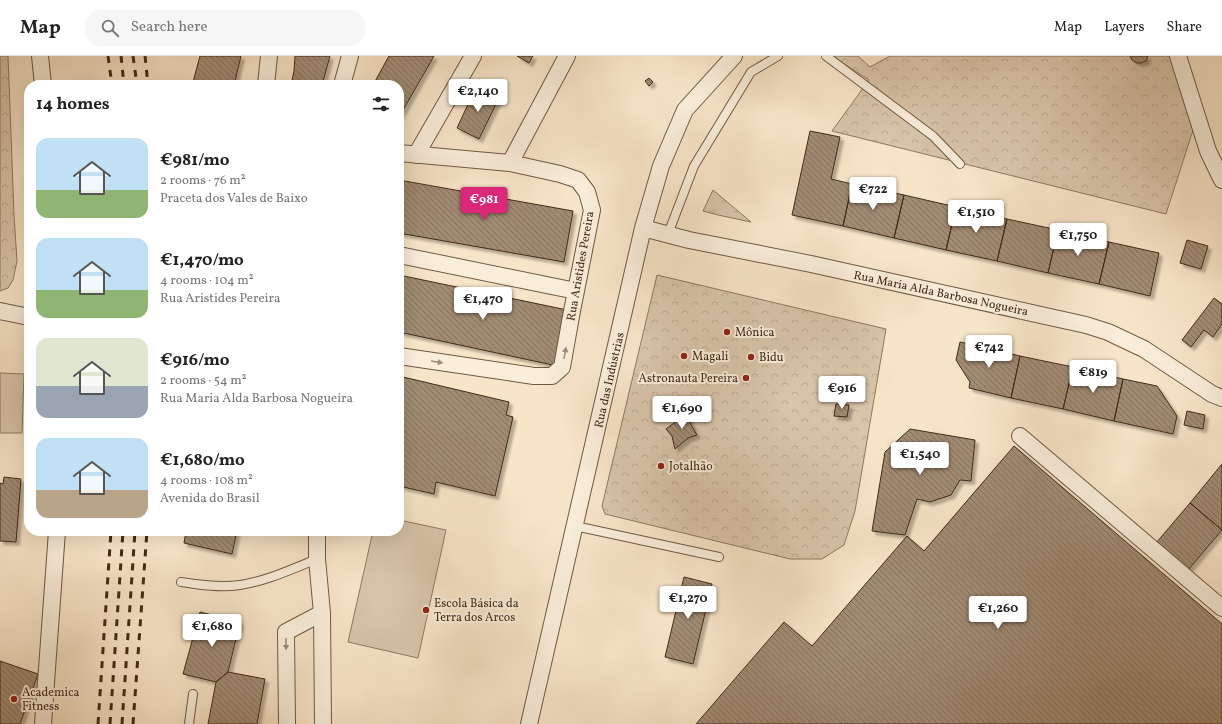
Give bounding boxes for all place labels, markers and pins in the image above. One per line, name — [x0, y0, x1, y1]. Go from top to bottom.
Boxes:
pin: €2,140 — [445, 79, 511, 113]
pin: €722 — [849, 177, 897, 211]
pin: €981 — [460, 187, 508, 221]
pin: €1,510 — [943, 200, 1009, 234]
pin: €1,750 — [1045, 223, 1111, 257]
pin: €1,470 — [450, 287, 516, 321]
place label: Mônica — [735, 325, 774, 341]
marker: Mônica — [722, 327, 732, 337]
pin: €742 — [965, 335, 1013, 369]
place label: Magali — [692, 349, 729, 365]
place label: Bidu — [759, 350, 784, 366]
marker: Magali — [679, 351, 689, 361]
marker: Bidu — [746, 352, 756, 362]
pin: €819 — [1069, 360, 1117, 394]
place label: Astronauta Pereira — [639, 371, 738, 387]
marker: Astronauta Pereira — [741, 373, 751, 383]
pin: €916 — [818, 376, 866, 410]
pin: €1,690 — [649, 396, 715, 430]
pin: €1,540 — [887, 442, 953, 476]
place label: Jotalhão — [669, 459, 713, 475]
marker: Jotalhão — [656, 461, 666, 471]
pin: €1,270 — [655, 586, 721, 620]
place label: Escola Básica da Terra dos Arcos — [434, 596, 519, 626]
pin: €1,260 — [965, 596, 1031, 630]
marker: Escola Básica da Terra dos Arcos — [421, 605, 431, 615]
pin: €1,680 — [179, 614, 245, 648]
place label: Academica Fitness — [22, 685, 80, 715]
marker: Academica Fitness — [9, 694, 19, 704]

